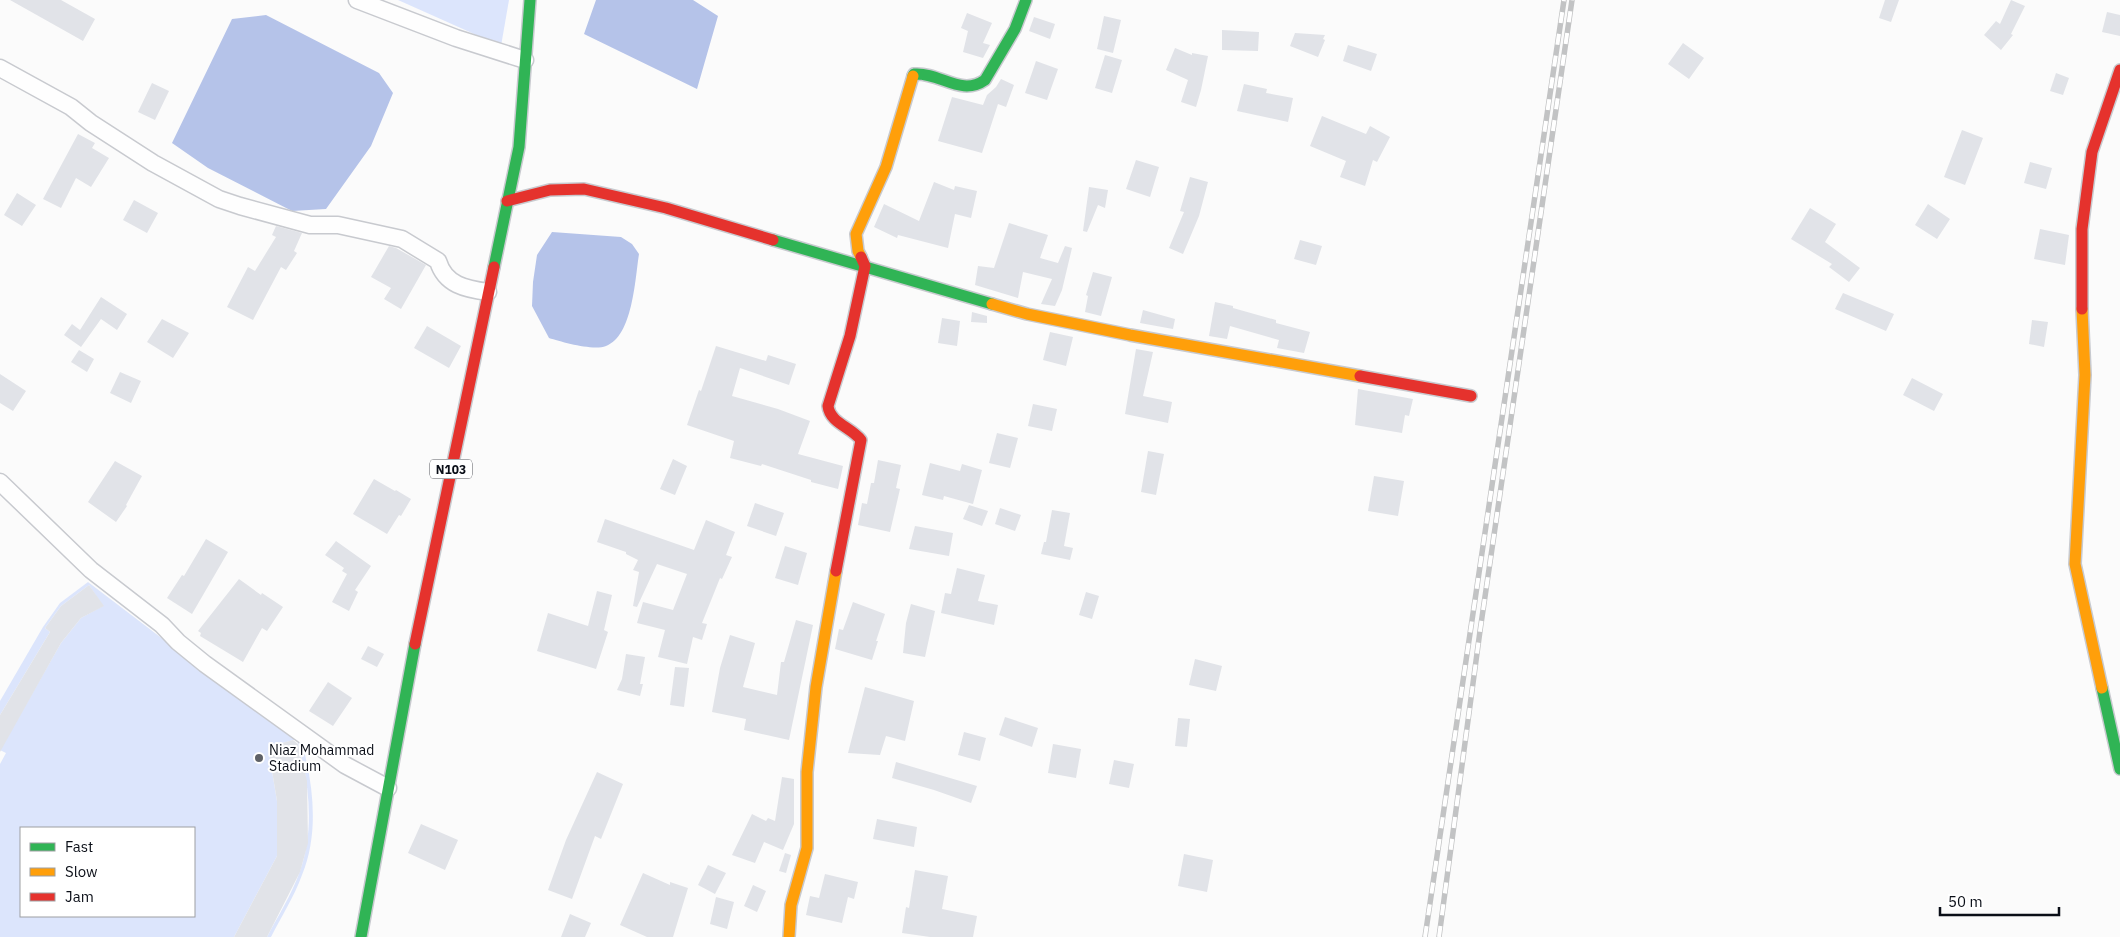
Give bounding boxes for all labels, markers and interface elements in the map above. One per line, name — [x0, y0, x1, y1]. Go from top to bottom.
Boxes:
road number: N103 — [430, 459, 472, 478]
place label: Niaz Mohammad Stadium — [269, 741, 374, 775]
marker: Niaz Mohammad Stadium — [253, 752, 265, 764]
legend — [20, 827, 195, 917]
text: Fast — [65, 837, 93, 856]
text: Slow — [65, 862, 98, 881]
scale bar — [1940, 884, 2059, 916]
text: Jam — [65, 887, 94, 906]
text: 50 m — [1948, 892, 1983, 911]

